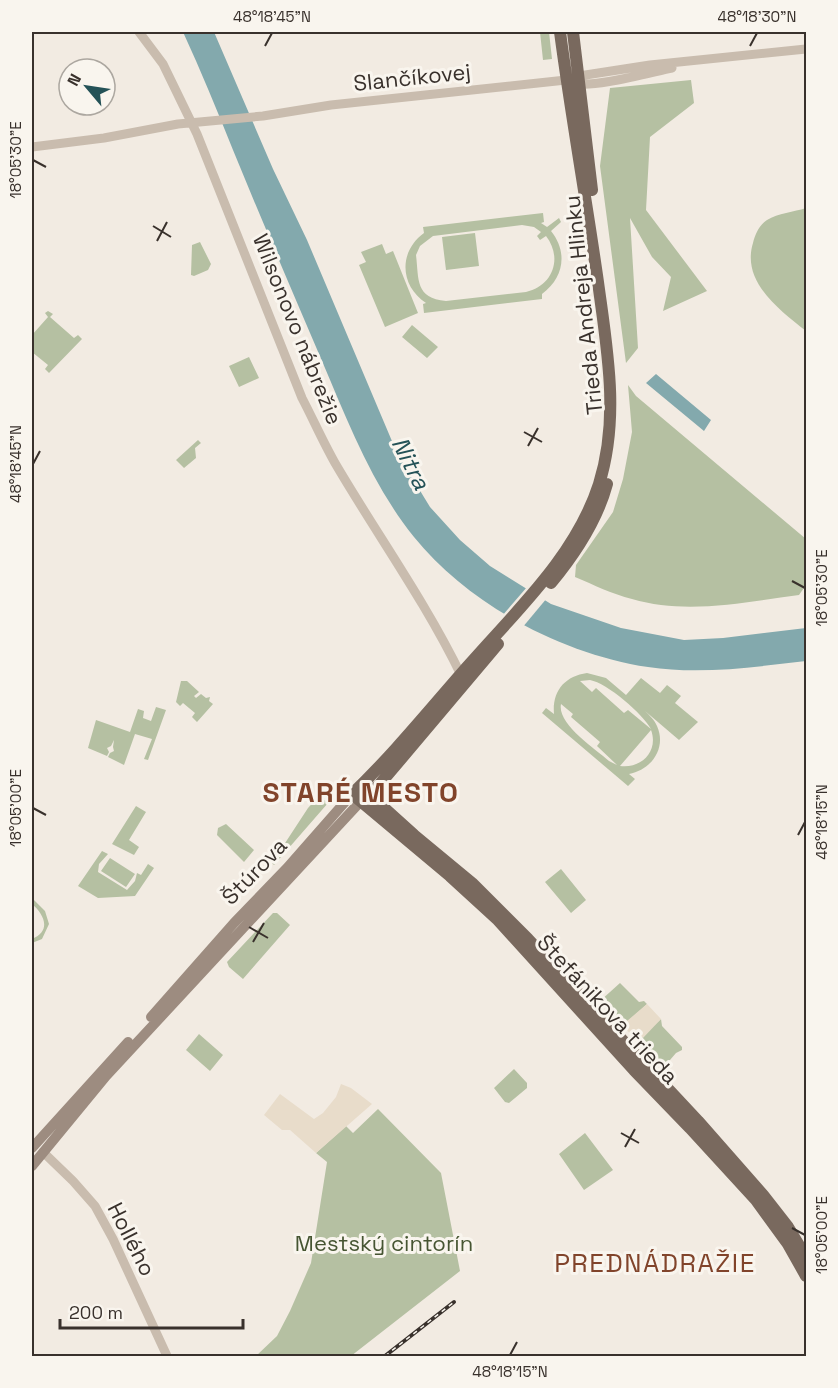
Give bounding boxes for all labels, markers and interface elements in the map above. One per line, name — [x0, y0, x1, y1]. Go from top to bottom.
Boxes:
text: 48°18'45"N — [233, 7, 311, 26]
text: 48°18'30"N — [718, 7, 796, 26]
north arrow — [57, 57, 117, 117]
street label: Slančíkovej — [352, 57, 472, 97]
text: N — [63, 70, 86, 90]
text: 18°05'30"E — [6, 121, 25, 199]
street label: Trieda Andreja Hlinku — [558, 194, 608, 416]
street label: Wilsonovo nábrežie — [247, 230, 349, 428]
text: 48°18'45"N — [6, 425, 25, 503]
water label: Nitra — [385, 431, 437, 495]
text: 18°05'30"E — [812, 549, 831, 627]
text: 18°05'00"E — [6, 769, 25, 847]
district label: STARÉ MESTO — [263, 774, 459, 810]
text: 48°18'15"N — [812, 784, 831, 860]
street label: Štúrova — [215, 831, 293, 910]
street label: Štefánikova trieda — [531, 928, 685, 1090]
text: 18°05'00"E — [812, 1196, 831, 1274]
street label: Hollého — [102, 1197, 162, 1281]
park label: Mestský cintorín — [295, 1229, 473, 1257]
district label: PREDNÁDRAŽIE — [554, 1246, 756, 1280]
scale bar — [60, 1292, 243, 1330]
text: 200 m — [69, 1301, 123, 1324]
text: 48°18'15"N — [472, 1362, 548, 1381]

